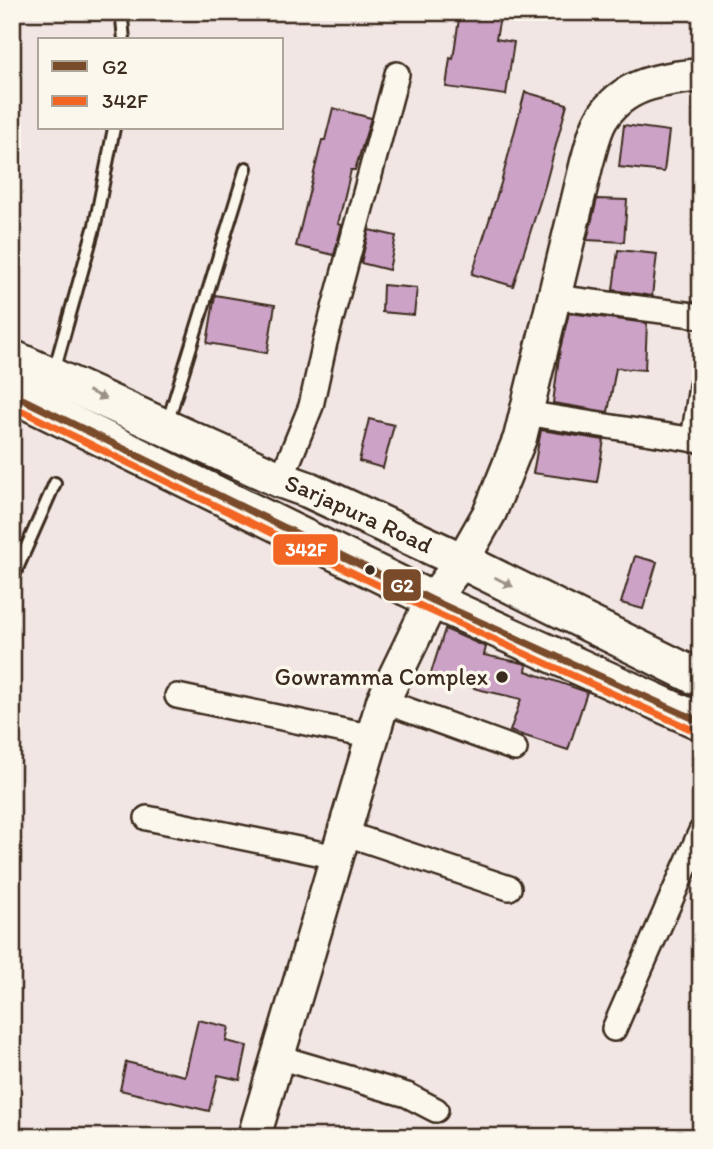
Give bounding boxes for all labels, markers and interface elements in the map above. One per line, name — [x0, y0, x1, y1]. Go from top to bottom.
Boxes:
legend — [38, 38, 284, 130]
text: G2 — [102, 54, 128, 79]
text: 342F — [102, 88, 148, 113]
one-way arrow — [87, 390, 107, 401]
street label: Sarjapura Road — [281, 468, 437, 559]
line badge: 342F — [272, 533, 339, 566]
text: 342F — [285, 538, 328, 561]
unlabelled marker — [363, 563, 377, 577]
line badge: G2 — [382, 568, 422, 602]
text: G2 — [390, 574, 414, 597]
one-way arrow — [494, 576, 514, 587]
place label: Gowramma Complex — [274, 662, 488, 691]
marker: Gowramma Complex — [494, 669, 510, 685]

